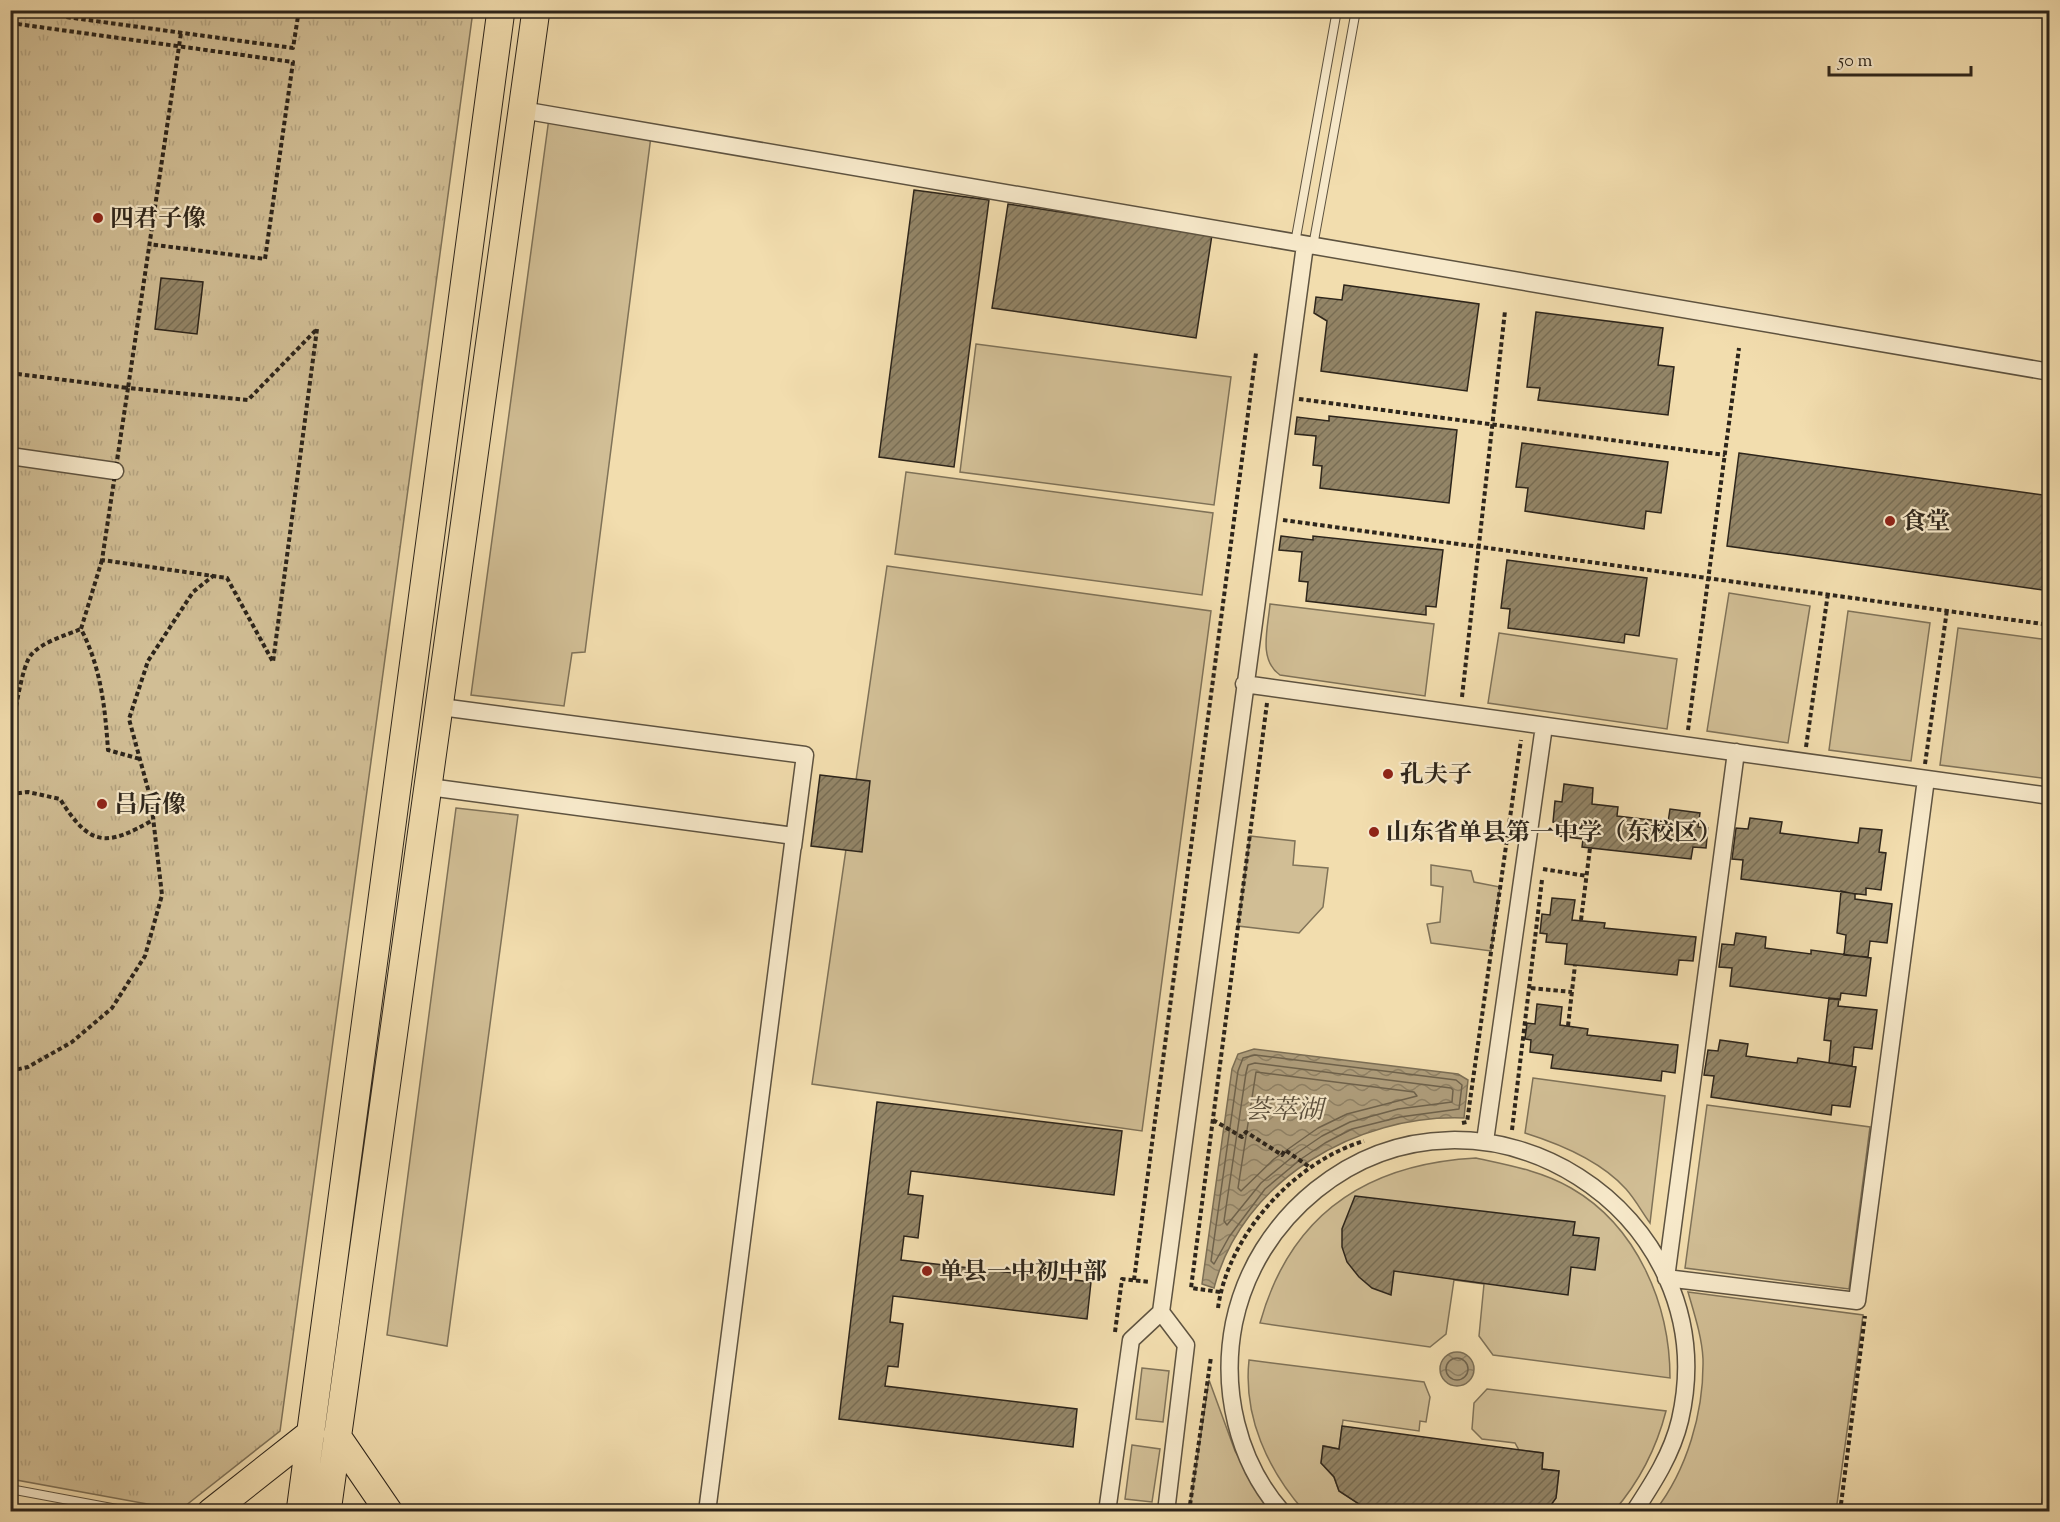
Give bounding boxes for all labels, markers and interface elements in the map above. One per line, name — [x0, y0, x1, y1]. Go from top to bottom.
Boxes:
scale bar — [1829, 39, 1972, 77]
text: 50 m — [1837, 49, 1873, 75]
place label: 四君子像 — [110, 203, 206, 237]
marker: 四君子像 — [91, 211, 105, 225]
place label: 食堂 — [1902, 506, 1950, 540]
marker: 食堂 — [1883, 514, 1897, 528]
place label: 孔夫子 — [1400, 759, 1472, 793]
marker: 孔夫子 — [1381, 767, 1395, 781]
place label: 吕后像 — [114, 789, 186, 823]
marker: 吕后像 — [95, 797, 109, 811]
place label: 山东省单县第一中学（东校区） — [1386, 817, 1722, 851]
marker: 山东省单县第一中学（东校区） — [1367, 825, 1381, 839]
water label: 荟萃湖 — [1245, 1093, 1327, 1130]
place label: 单县一中初中部 — [939, 1256, 1107, 1290]
marker: 单县一中初中部 — [920, 1264, 934, 1278]

